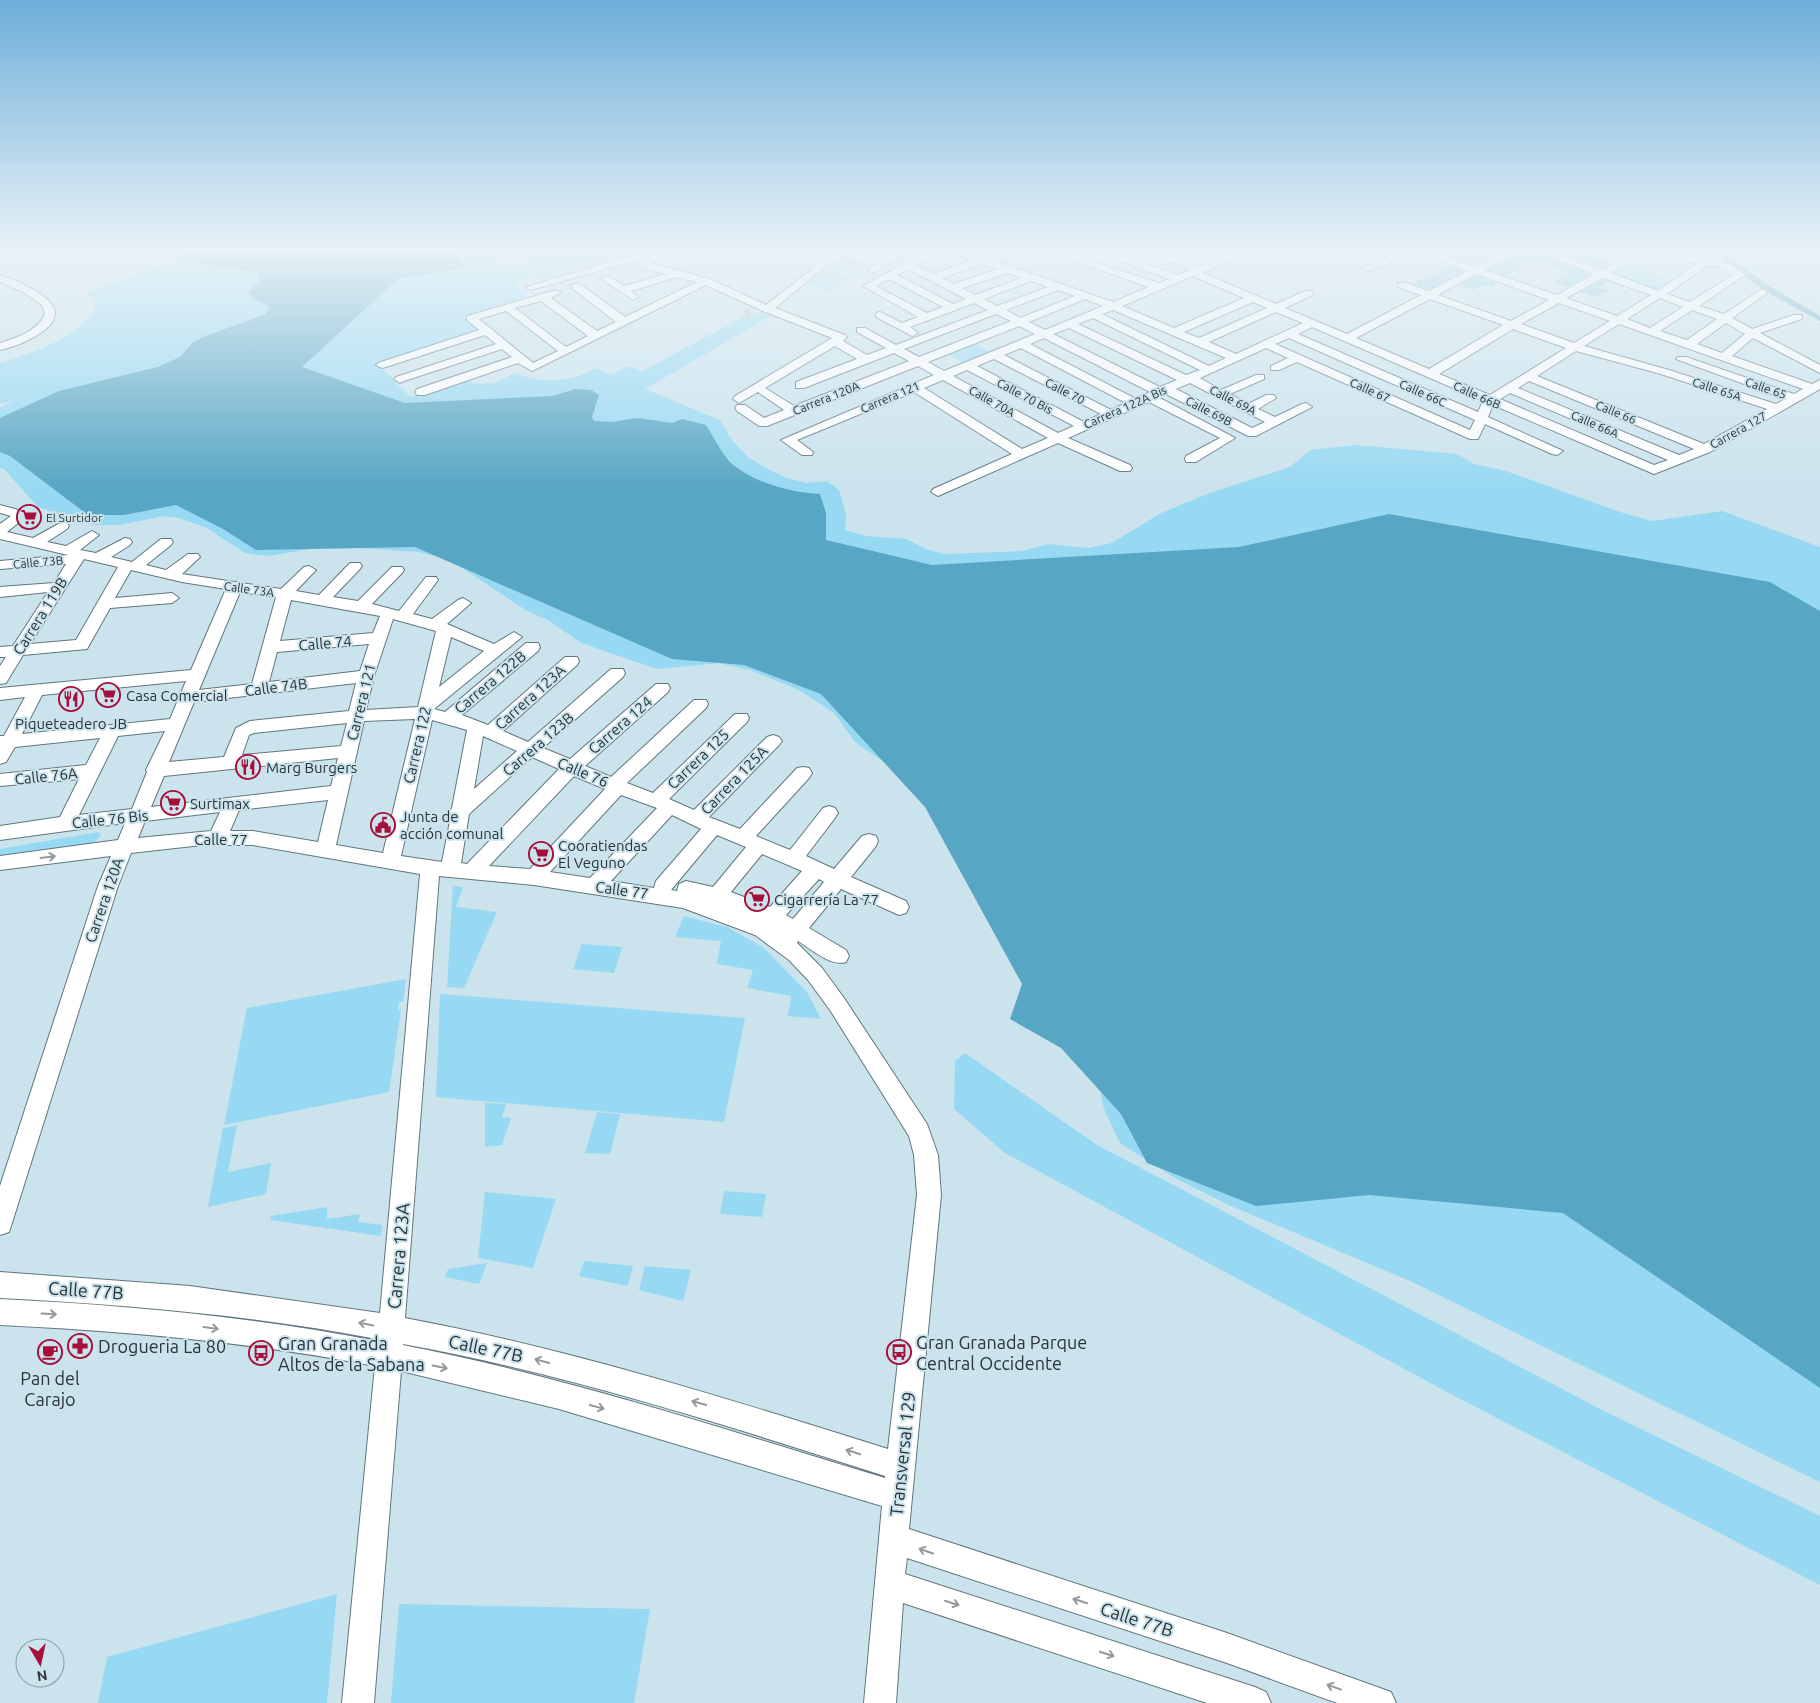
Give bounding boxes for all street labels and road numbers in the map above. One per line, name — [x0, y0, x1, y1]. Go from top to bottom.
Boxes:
street label: Calle 67 — [1348, 375, 1392, 405]
street label: Calle 65A — [1691, 375, 1743, 403]
street label: Calle 65 — [1744, 375, 1788, 401]
street label: Calle 70 Bis — [995, 376, 1055, 416]
street label: Calle 70 — [1043, 376, 1087, 407]
street label: Calle 66C — [1397, 377, 1449, 409]
street label: Carrera 120A — [791, 379, 861, 417]
street label: Carrera 121 — [858, 379, 922, 415]
street label: Calle 66B — [1451, 379, 1503, 411]
street label: Calle 70A — [967, 383, 1017, 419]
street label: Carrera 122A Bis — [1082, 383, 1168, 431]
street label: Calle 69A — [1208, 383, 1259, 417]
street label: Calle 69B — [1184, 394, 1234, 428]
street label: Calle 66 — [1594, 398, 1638, 426]
street label: Calle 66A — [1569, 408, 1621, 440]
street label: Carrera 127 — [1707, 409, 1769, 451]
street label: Calle 73B — [12, 553, 64, 571]
street label: Carrera 119B — [9, 574, 71, 658]
street label: Calle 73A — [223, 579, 275, 599]
street label: Calle 74 — [298, 632, 352, 654]
street label: Carrera 122B — [451, 647, 529, 717]
street label: Carrera 123A — [491, 661, 569, 733]
street label: Carrera 121 — [343, 662, 379, 742]
street label: Calle 74B — [244, 675, 308, 699]
street label: Carrera 124 — [585, 693, 655, 757]
street label: Carrera 122 — [400, 705, 434, 785]
street label: Carrera 123B — [499, 709, 577, 779]
street label: Carrera 125 — [664, 726, 732, 792]
street label: Carrera 125A — [697, 742, 771, 818]
street label: Calle 76 — [555, 754, 611, 790]
street label: Calle 76A — [14, 764, 79, 788]
street label: Calle 76 Bis — [71, 807, 149, 831]
street label: Calle 77 — [194, 831, 248, 848]
street label: Carrera 120A — [82, 855, 127, 945]
street label: Calle 77 — [594, 878, 650, 902]
street label: Carrera 123A — [383, 1202, 413, 1310]
street label: Calle 77B — [48, 1277, 124, 1303]
street label: Calle 77B — [447, 1330, 525, 1366]
street label: Transversal 129 — [886, 1391, 918, 1517]
street label: Calle 77B — [1098, 1598, 1176, 1640]

